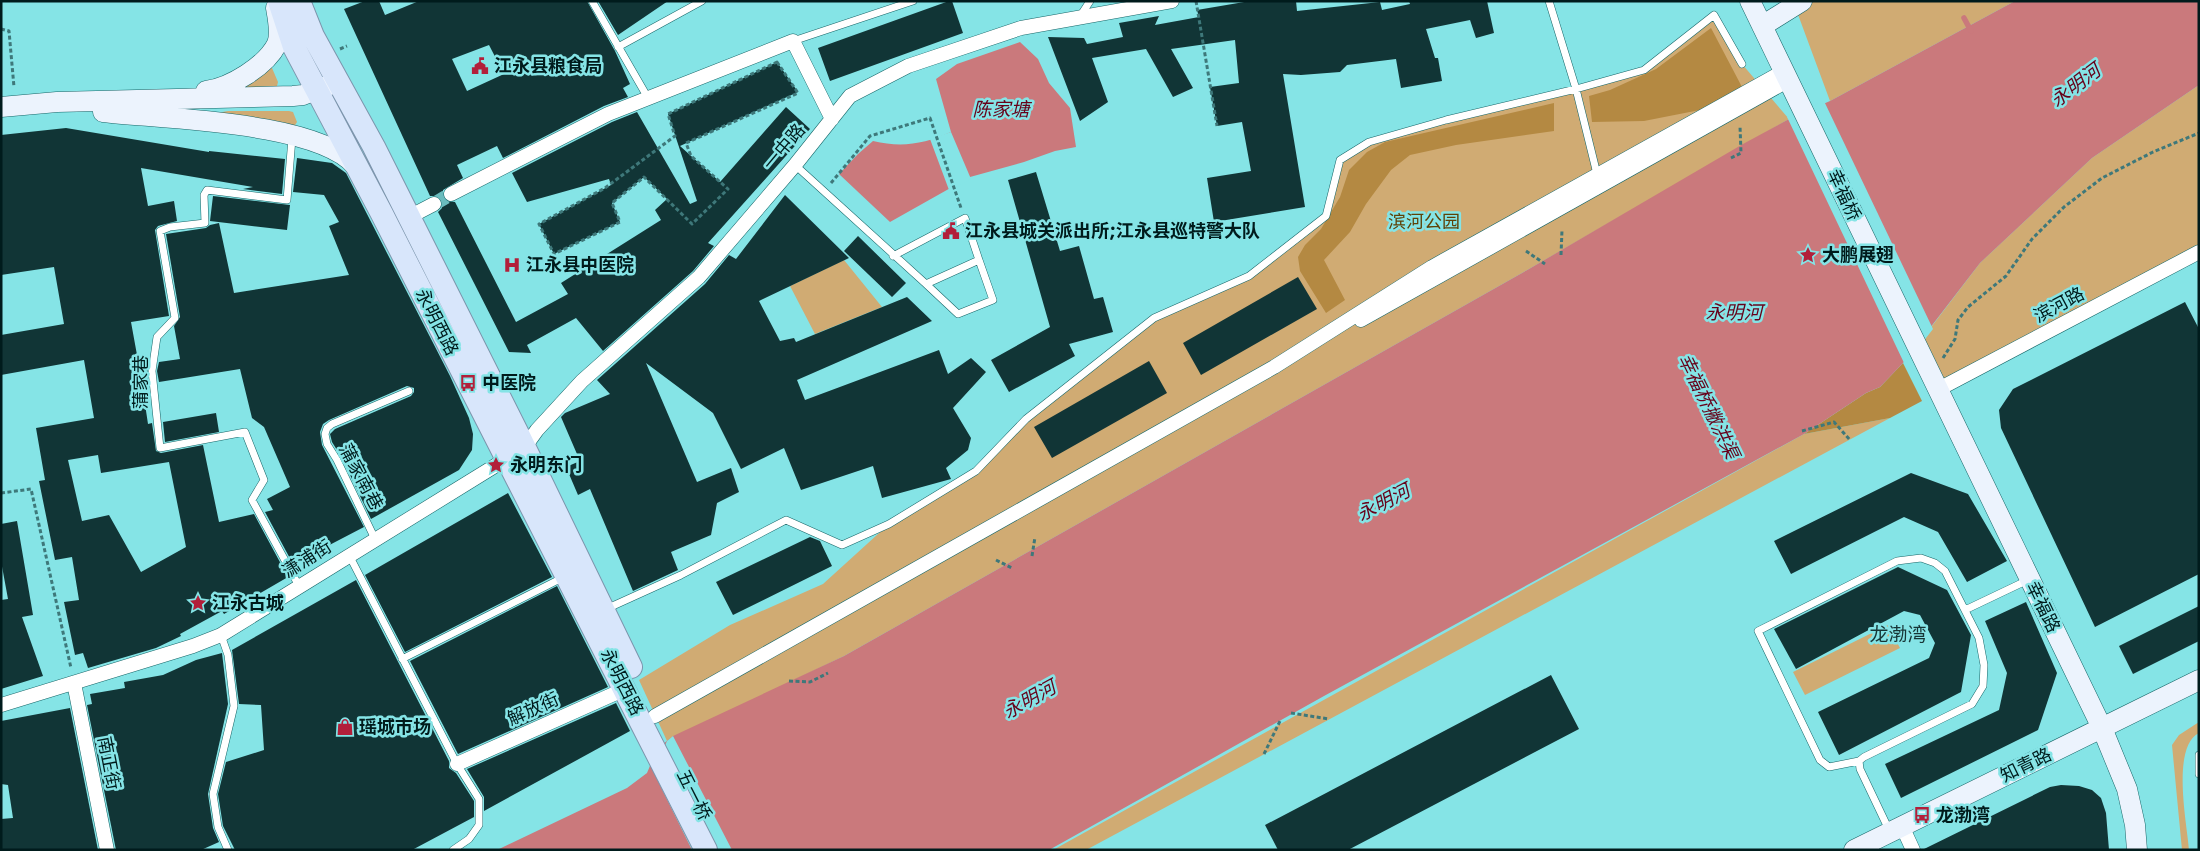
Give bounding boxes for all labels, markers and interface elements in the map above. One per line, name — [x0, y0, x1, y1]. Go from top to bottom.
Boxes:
place label: 江永县粮食局 — [494, 53, 602, 79]
water label: 永明河 — [2044, 55, 2109, 113]
public building icon: 江永县粮食局 — [470, 56, 490, 76]
water label: 陈家塘 — [972, 96, 1032, 123]
street label: 一中路 — [757, 118, 811, 176]
street label: 幸福桥 — [1821, 165, 1867, 225]
park label: 滨河公园 — [1388, 209, 1460, 235]
place label: 江永县城关派出所;江永县巡特警大队 — [965, 218, 1260, 244]
public building icon: 江永县城关派出所;江永县巡特警大队 — [941, 221, 961, 241]
place label: 大鹏展翅 — [1822, 242, 1894, 268]
place icon: 大鹏展翅 — [1798, 245, 1818, 265]
place label: 江永县中医院 — [526, 252, 634, 278]
hospital icon: 江永县中医院 — [502, 255, 522, 275]
street label: 滨河路 — [2029, 281, 2089, 329]
street label: 永明西路 — [409, 284, 465, 360]
water label: 永明河 — [1705, 299, 1766, 326]
water label: 幸福桥撇洪渠 — [1671, 349, 1747, 466]
street label: 蒲家巷 — [128, 355, 154, 409]
place label: 中医院 — [482, 370, 536, 396]
bus stop icon: 中医院 — [458, 373, 478, 393]
street label: 蒲家南巷 — [333, 439, 389, 515]
place label: 永明东门 — [510, 452, 582, 478]
place icon: 永明东门 — [486, 455, 506, 475]
water label: 永明河 — [1352, 475, 1418, 528]
street label: 潇浦街 — [277, 534, 337, 584]
street label: 幸福路 — [2019, 577, 2067, 637]
place label: 江永古城 — [212, 590, 284, 616]
place icon: 江永古城 — [188, 593, 208, 613]
district label: 龙渤湾 — [1869, 621, 1927, 648]
street label: 永明西路 — [594, 644, 650, 720]
water label: 永明河 — [998, 672, 1064, 725]
street label: 解放街 — [503, 686, 563, 732]
place label: 瑶城市场 — [359, 714, 431, 740]
shop icon: 瑶城市场 — [335, 717, 355, 737]
street label: 南正街 — [91, 734, 127, 792]
street label: 知青路 — [1996, 741, 2056, 789]
street label: 五一桥 — [670, 765, 718, 825]
place label: 龙渤湾 — [1936, 802, 1990, 828]
bus stop icon: 龙渤湾 — [1912, 805, 1932, 825]

